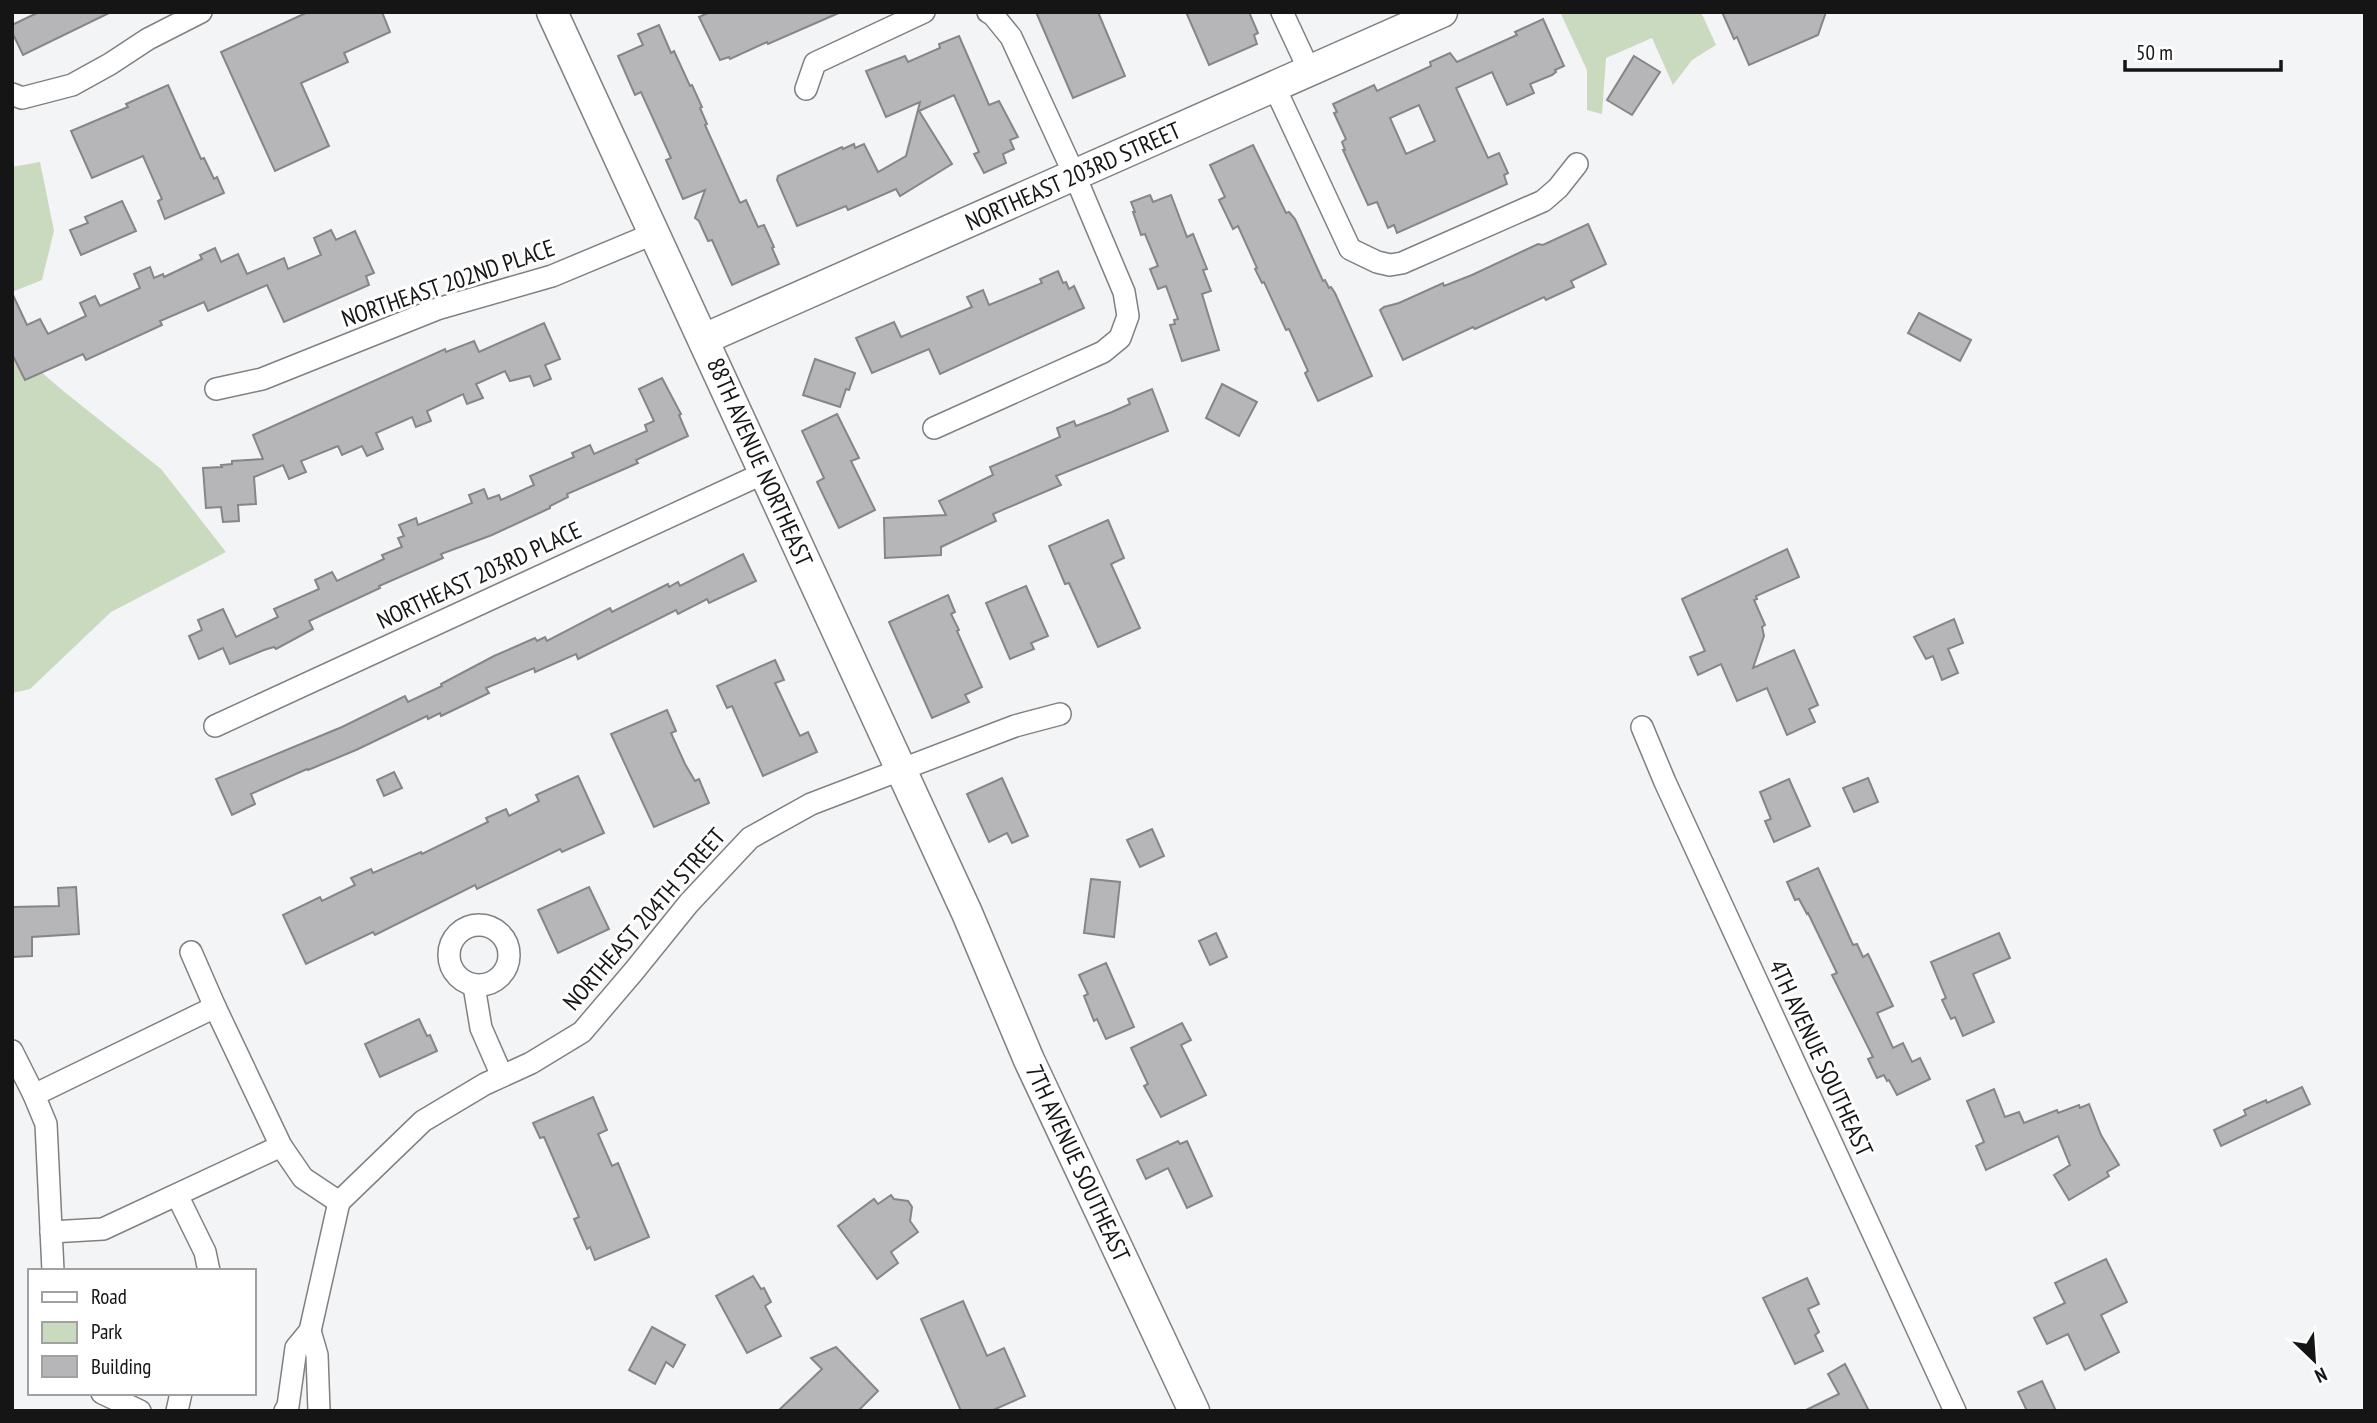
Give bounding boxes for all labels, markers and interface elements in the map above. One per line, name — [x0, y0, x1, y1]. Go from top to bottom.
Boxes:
scale bar — [2125, 28, 2281, 72]
text: 50 m — [2136, 39, 2173, 66]
street label: NORTHEAST 203RD STREET — [960, 114, 1186, 237]
street label: NORTHEAST 202ND PLACE — [337, 232, 559, 334]
street label: 88TH AVENUE NORTHEAST — [700, 353, 820, 571]
street label: NORTHEAST 203RD PLACE — [372, 514, 586, 636]
street label: NORTHEAST 204TH STREET — [556, 821, 732, 1017]
street label: 4TH AVENUE SOUTHEAST — [1762, 955, 1880, 1162]
street label: 7TH AVENUE SOUTHEAST — [1019, 1060, 1137, 1267]
legend — [28, 1269, 256, 1395]
text: Road — [91, 1283, 127, 1310]
text: Park — [91, 1318, 122, 1345]
north arrow — [2279, 1325, 2349, 1395]
text: Building — [91, 1353, 151, 1380]
text: N — [2311, 1362, 2331, 1388]

